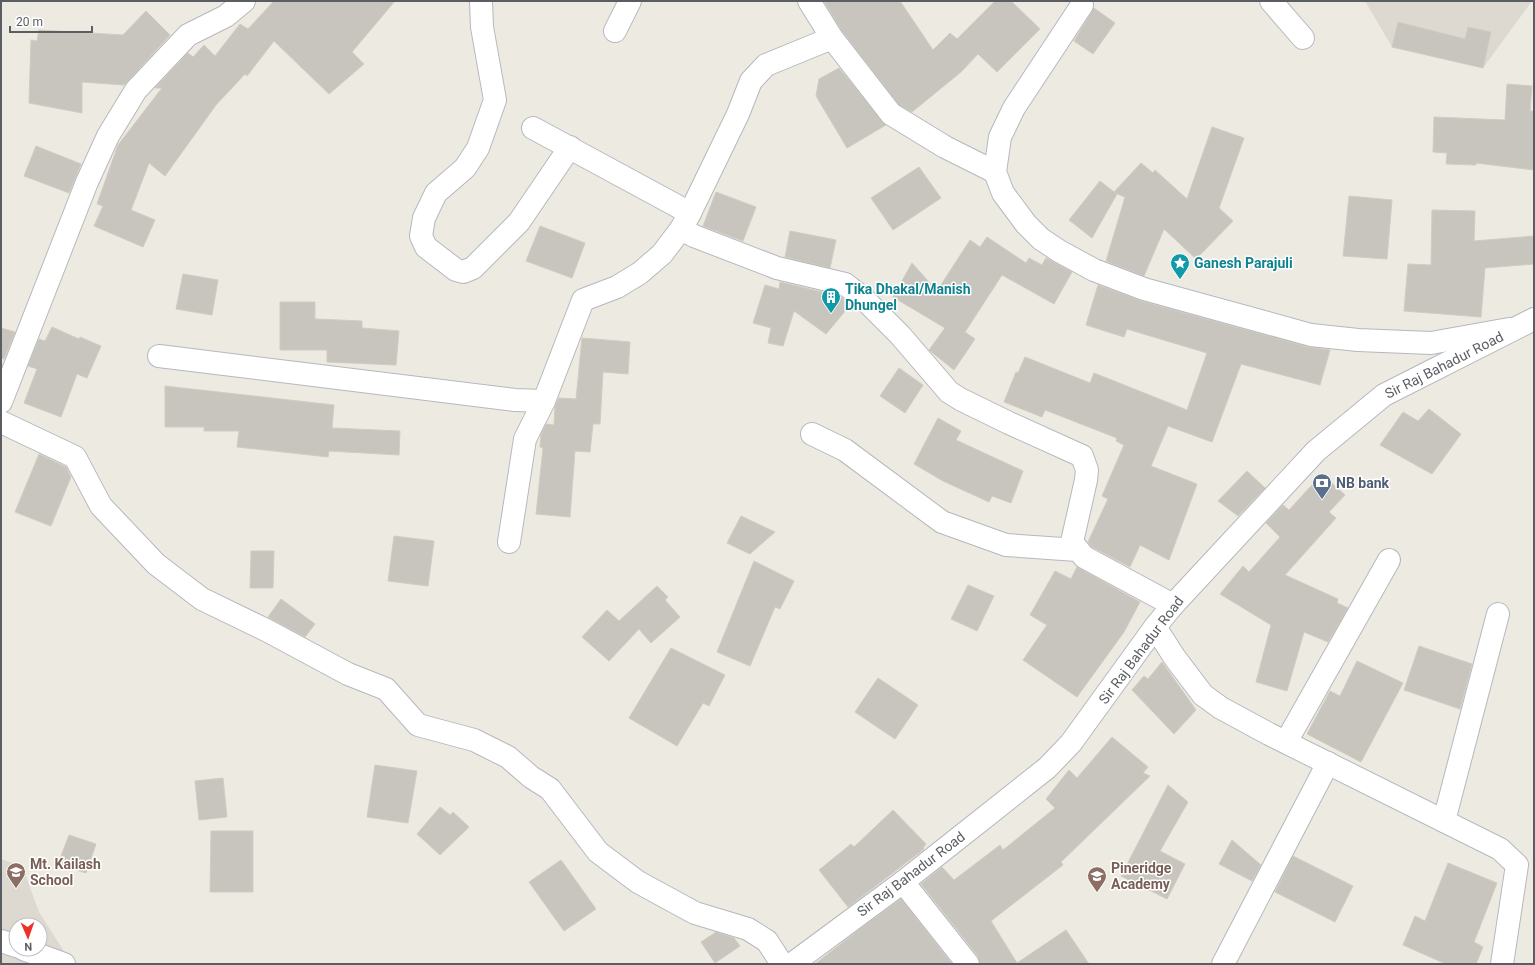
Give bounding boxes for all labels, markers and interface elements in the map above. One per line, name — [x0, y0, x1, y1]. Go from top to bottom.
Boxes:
scale bar — [10, 8, 92, 34]
text: 20 m — [16, 15, 43, 29]
place icon: Ganesh Parajuli — [1169, 252, 1191, 280]
place label: Ganesh Parajuli — [1194, 255, 1293, 271]
place label: Tika Dhakal/Manish Dhungel — [845, 281, 971, 313]
building icon: Tika Dhakal/Manish Dhungel — [820, 286, 842, 314]
street label: Sir Raj Bahadur Road — [1382, 328, 1506, 402]
bank icon: NB bank — [1311, 472, 1333, 500]
place label: NB bank — [1336, 475, 1390, 491]
street label: Sir Raj Bahadur Road — [1095, 593, 1187, 707]
street label: Sir Raj Bahadur Road — [854, 828, 968, 920]
place label: Mt. Kailash School — [30, 856, 101, 888]
place label: Pineridge Academy — [1111, 860, 1172, 892]
school or university icon: Mt. Kailash School — [5, 861, 27, 889]
school or university icon: Pineridge Academy — [1086, 865, 1108, 893]
north arrow — [8, 917, 48, 957]
text: N — [24, 940, 32, 953]

